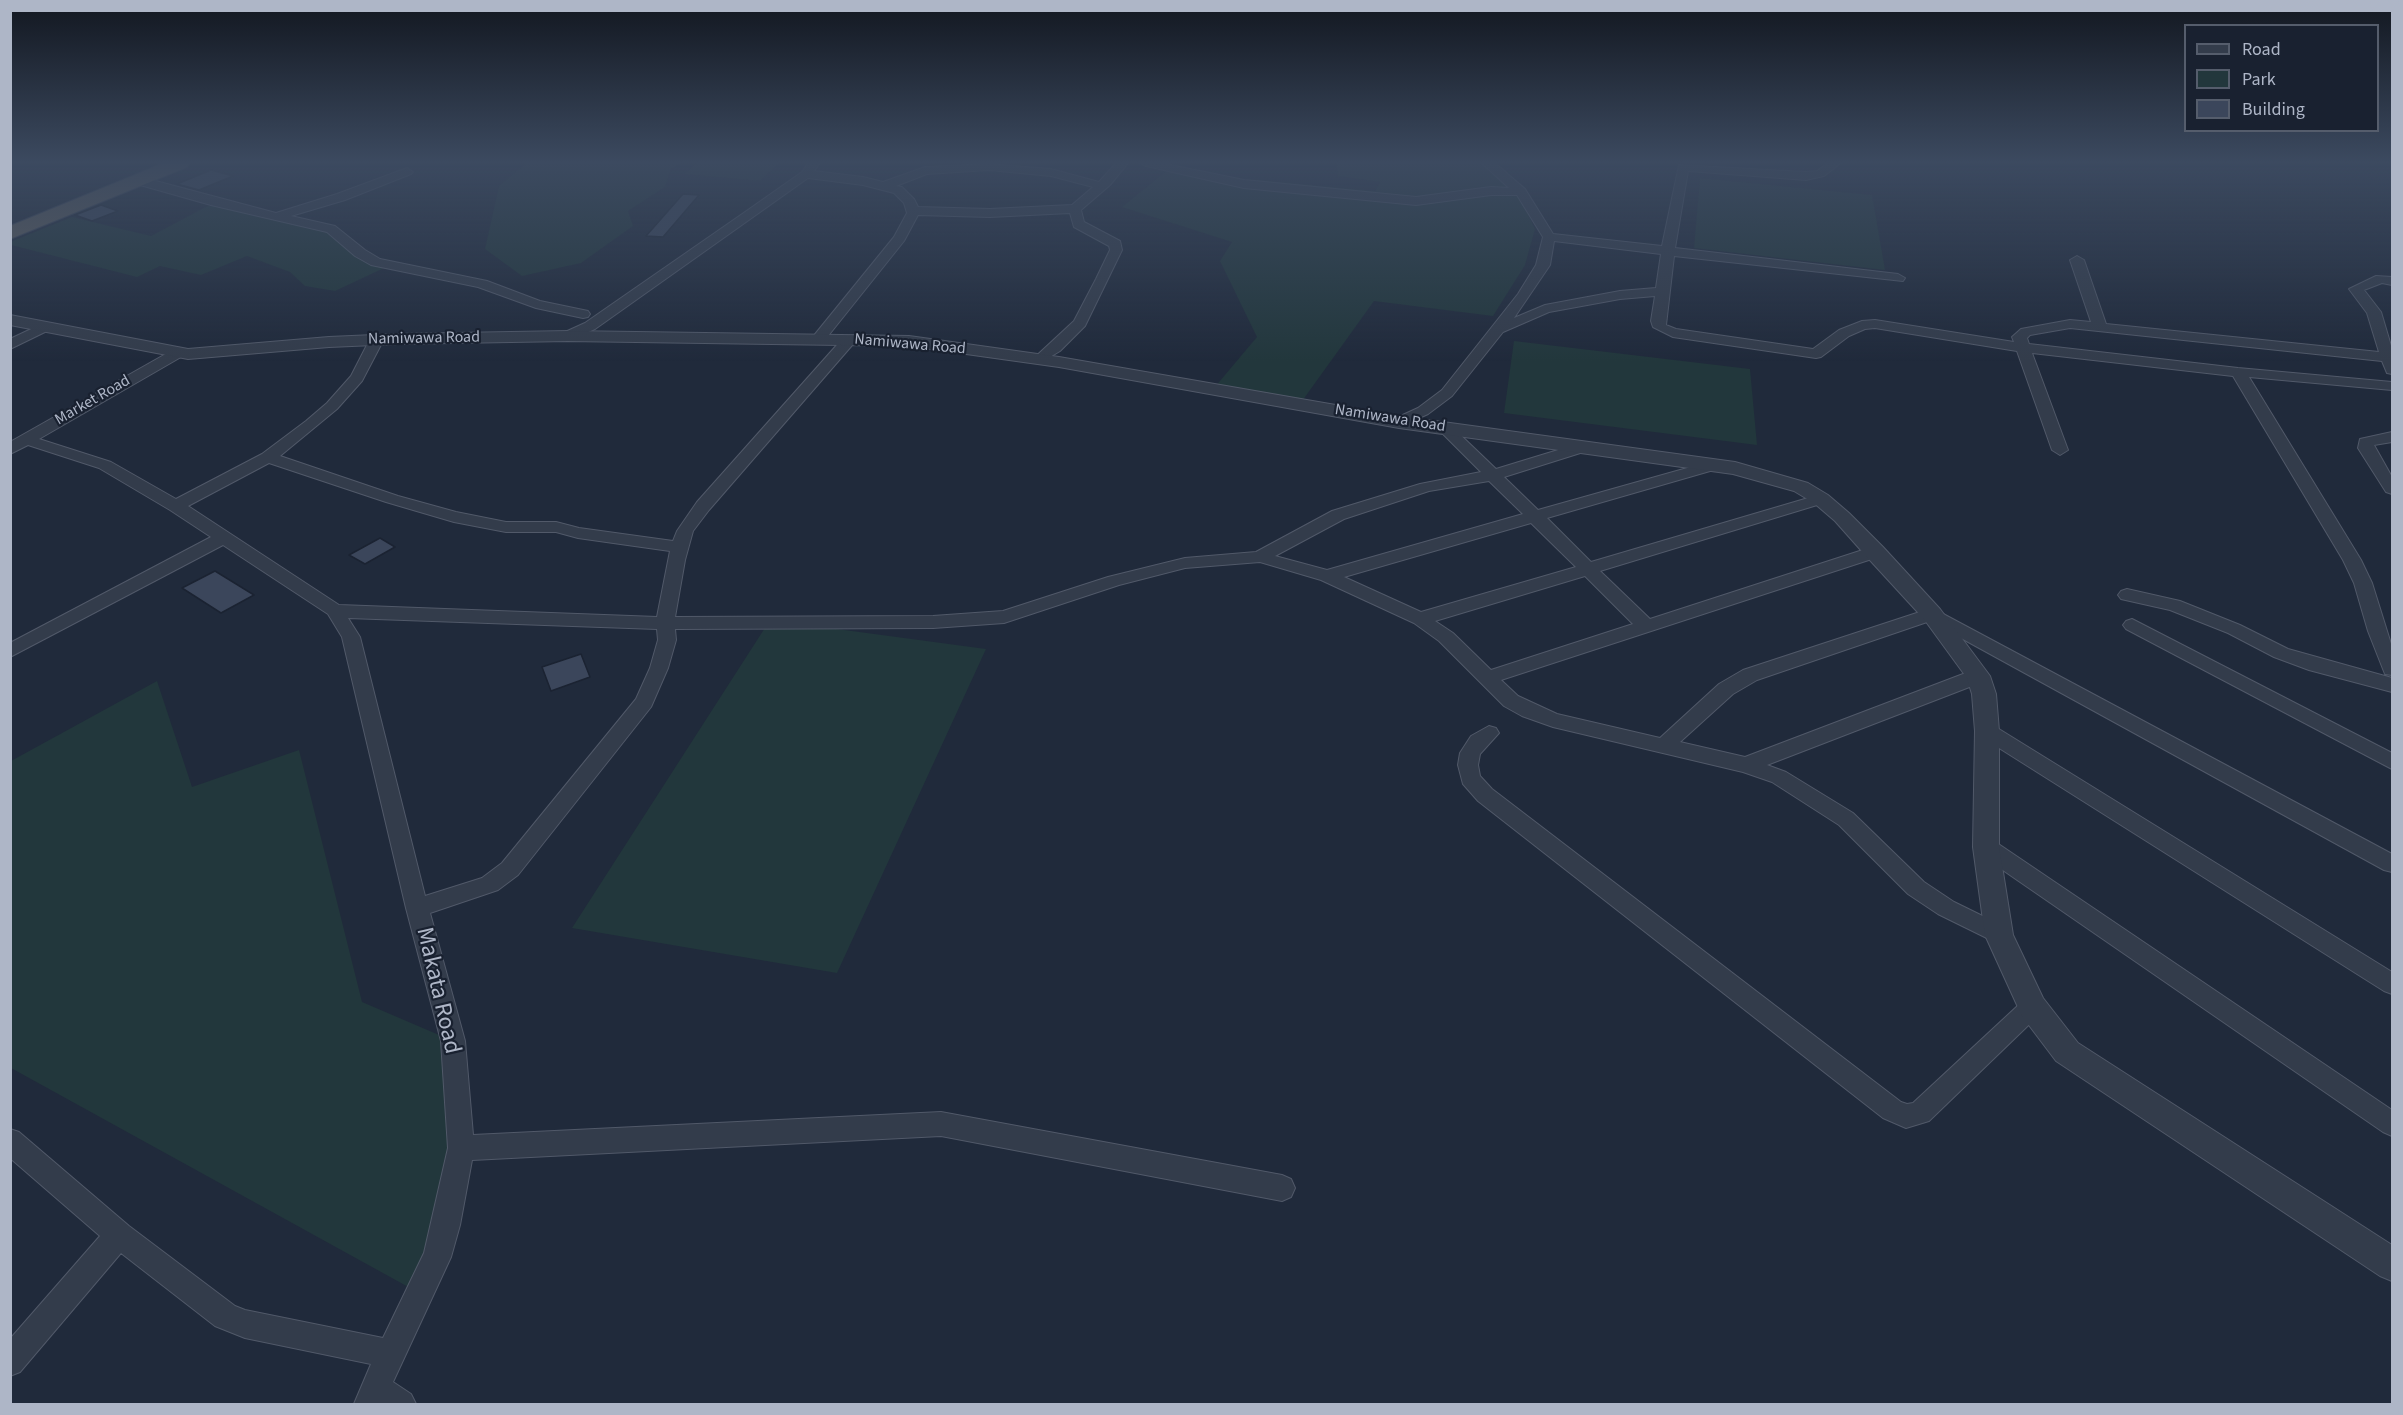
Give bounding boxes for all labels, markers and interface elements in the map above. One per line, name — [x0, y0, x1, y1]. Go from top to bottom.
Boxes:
legend — [2184, 24, 2379, 132]
text: Road — [2242, 37, 2281, 62]
text: Park — [2242, 67, 2276, 92]
text: Building — [2242, 97, 2305, 122]
street label: Namiwawa Road — [368, 328, 480, 350]
street label: Namiwawa Road — [853, 331, 967, 359]
street label: Market Road — [52, 372, 134, 430]
street label: Namiwawa Road — [1333, 401, 1447, 437]
street label: Makata Road — [408, 925, 466, 1057]

